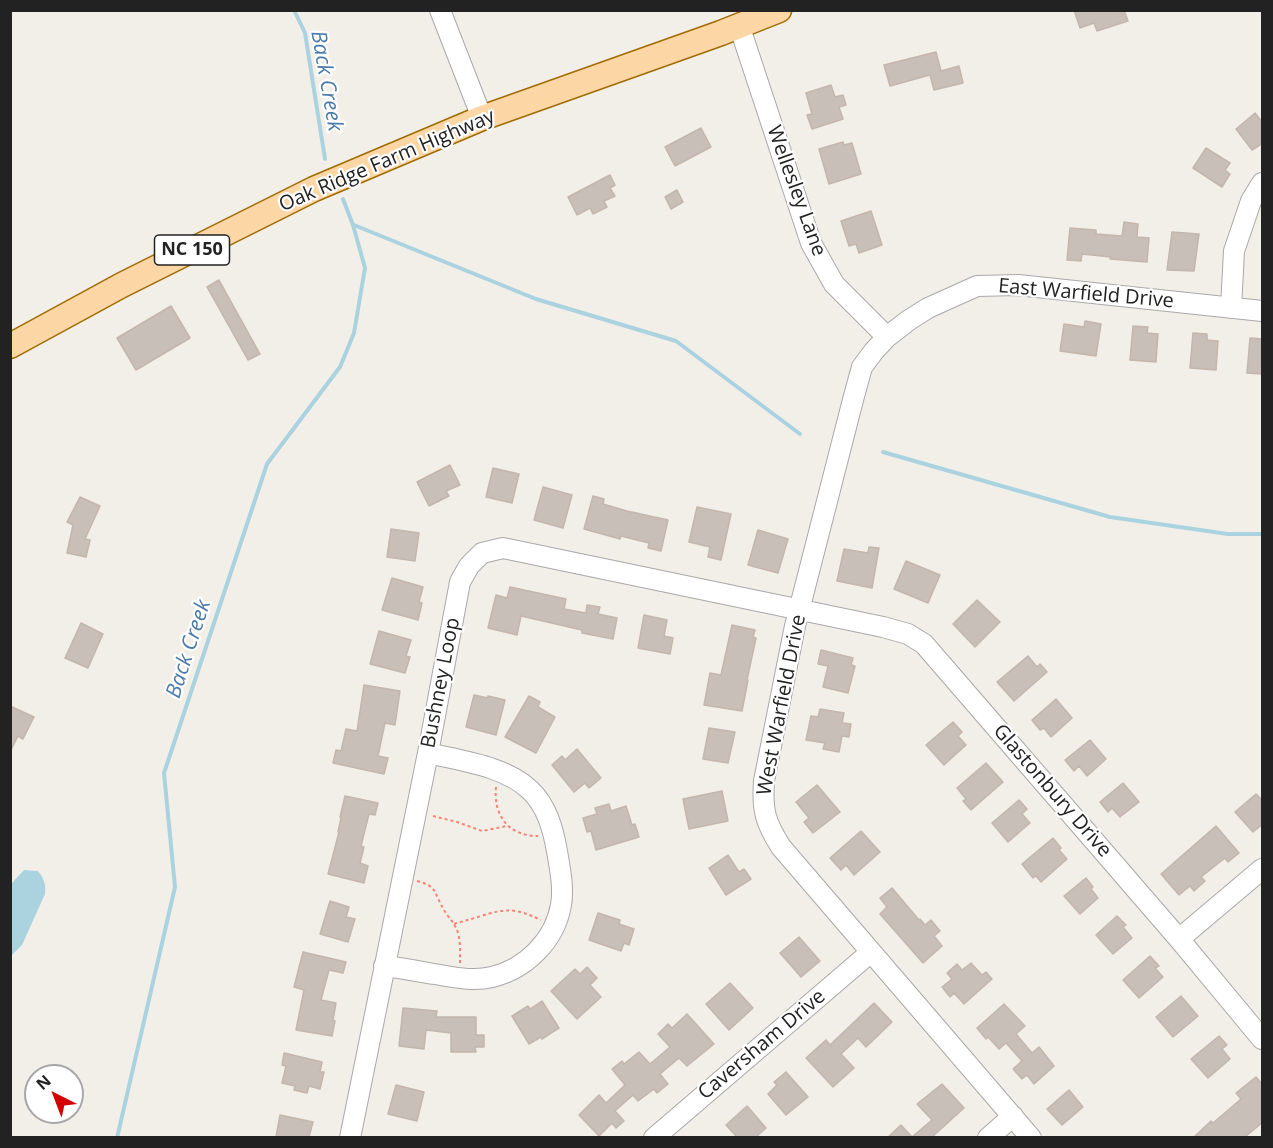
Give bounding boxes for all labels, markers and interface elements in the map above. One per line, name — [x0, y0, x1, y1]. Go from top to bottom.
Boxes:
water label: Back Creek — [305, 29, 347, 133]
street label: Oak Ridge Farm Highway — [275, 105, 499, 217]
street label: Wellesley Lane — [761, 122, 831, 260]
road number: NC 150 — [154, 235, 230, 265]
street label: East Warfield Drive — [997, 274, 1175, 314]
water label: Back Creek — [161, 597, 217, 701]
street label: West Warfield Drive — [753, 613, 811, 797]
street label: Bushney Loop — [417, 616, 465, 750]
street label: Glastonbury Drive — [988, 720, 1116, 862]
street label: Caversham Drive — [694, 985, 830, 1105]
north arrow — [24, 1064, 84, 1124]
text: N — [31, 1070, 55, 1095]

